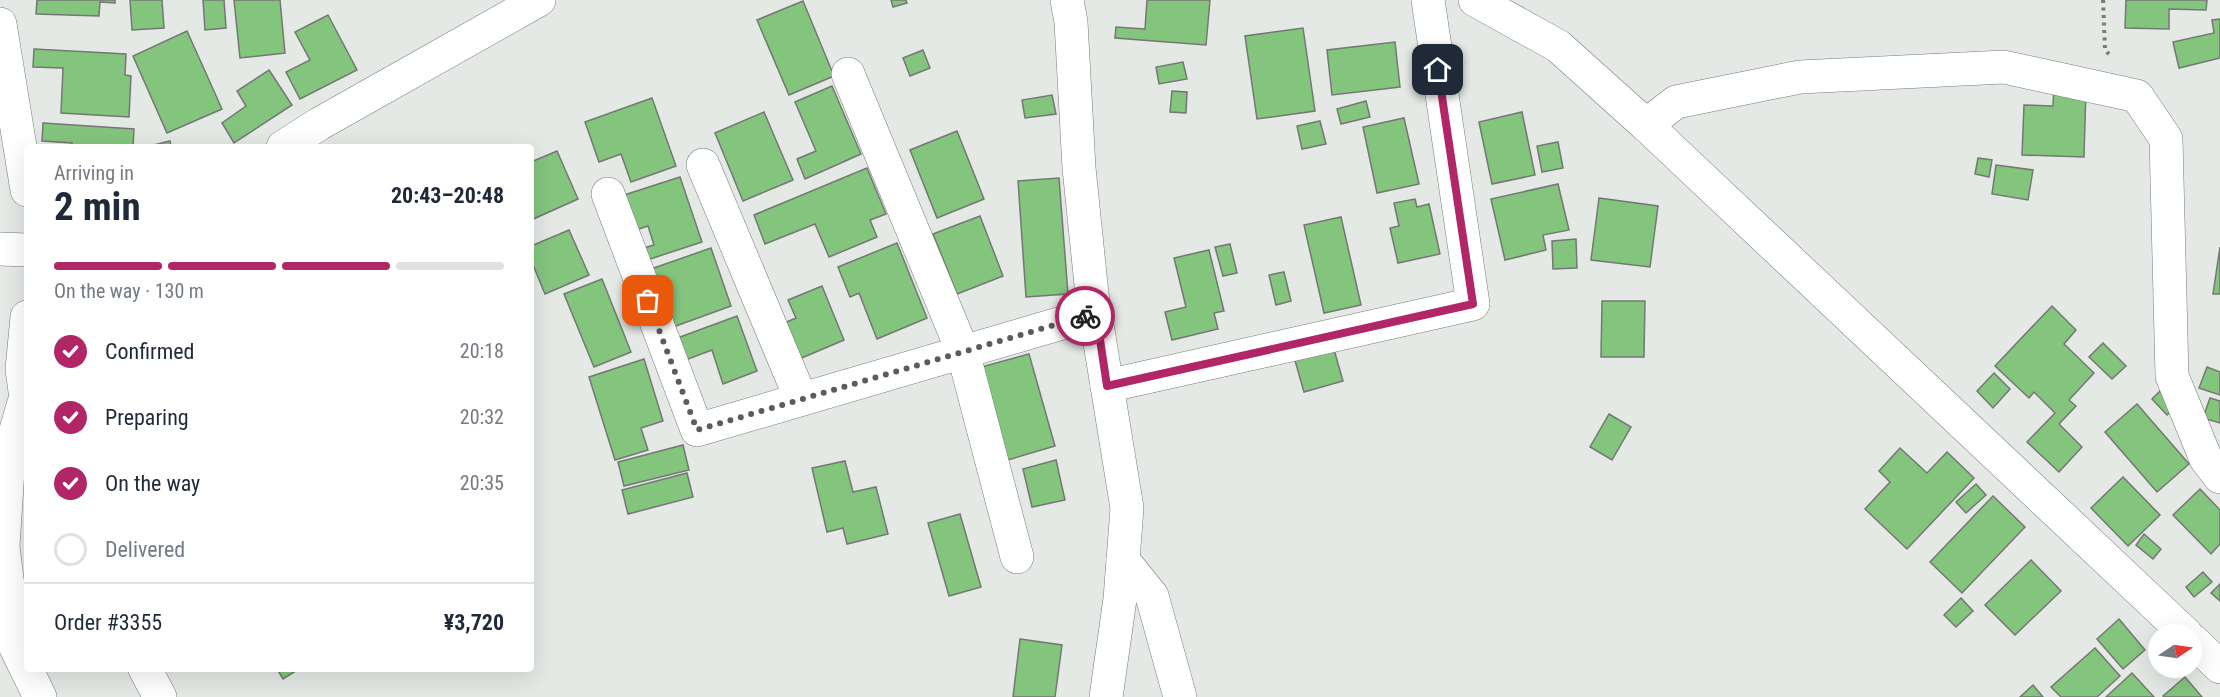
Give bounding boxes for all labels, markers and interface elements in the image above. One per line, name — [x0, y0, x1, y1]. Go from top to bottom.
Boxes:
pin — [1412, 44, 1463, 95]
icon: home — [1421, 53, 1454, 86]
text: Arriving in — [54, 161, 134, 185]
text: 20:43–20:48 — [391, 183, 504, 208]
text: 2 min — [54, 184, 141, 230]
pin — [622, 275, 673, 326]
text: On the way · 130 m — [54, 279, 204, 303]
icon: bag — [631, 284, 664, 317]
courier — [1055, 286, 1115, 346]
icon: bike — [1069, 300, 1102, 333]
icon: check — [54, 335, 87, 368]
text: Confirmed — [105, 339, 194, 364]
text: 20:18 — [460, 339, 504, 363]
icon: check — [54, 401, 87, 434]
text: Preparing — [105, 405, 189, 430]
text: 20:32 — [460, 405, 504, 429]
icon: check — [54, 467, 87, 500]
text: On the way — [105, 471, 200, 496]
text: 20:35 — [460, 471, 504, 495]
text: Delivered — [105, 537, 185, 562]
text: Order #3355 — [54, 610, 162, 635]
text: ¥3,720 — [444, 610, 504, 635]
north arrow — [2148, 624, 2202, 678]
map controls — [2148, 624, 2202, 678]

